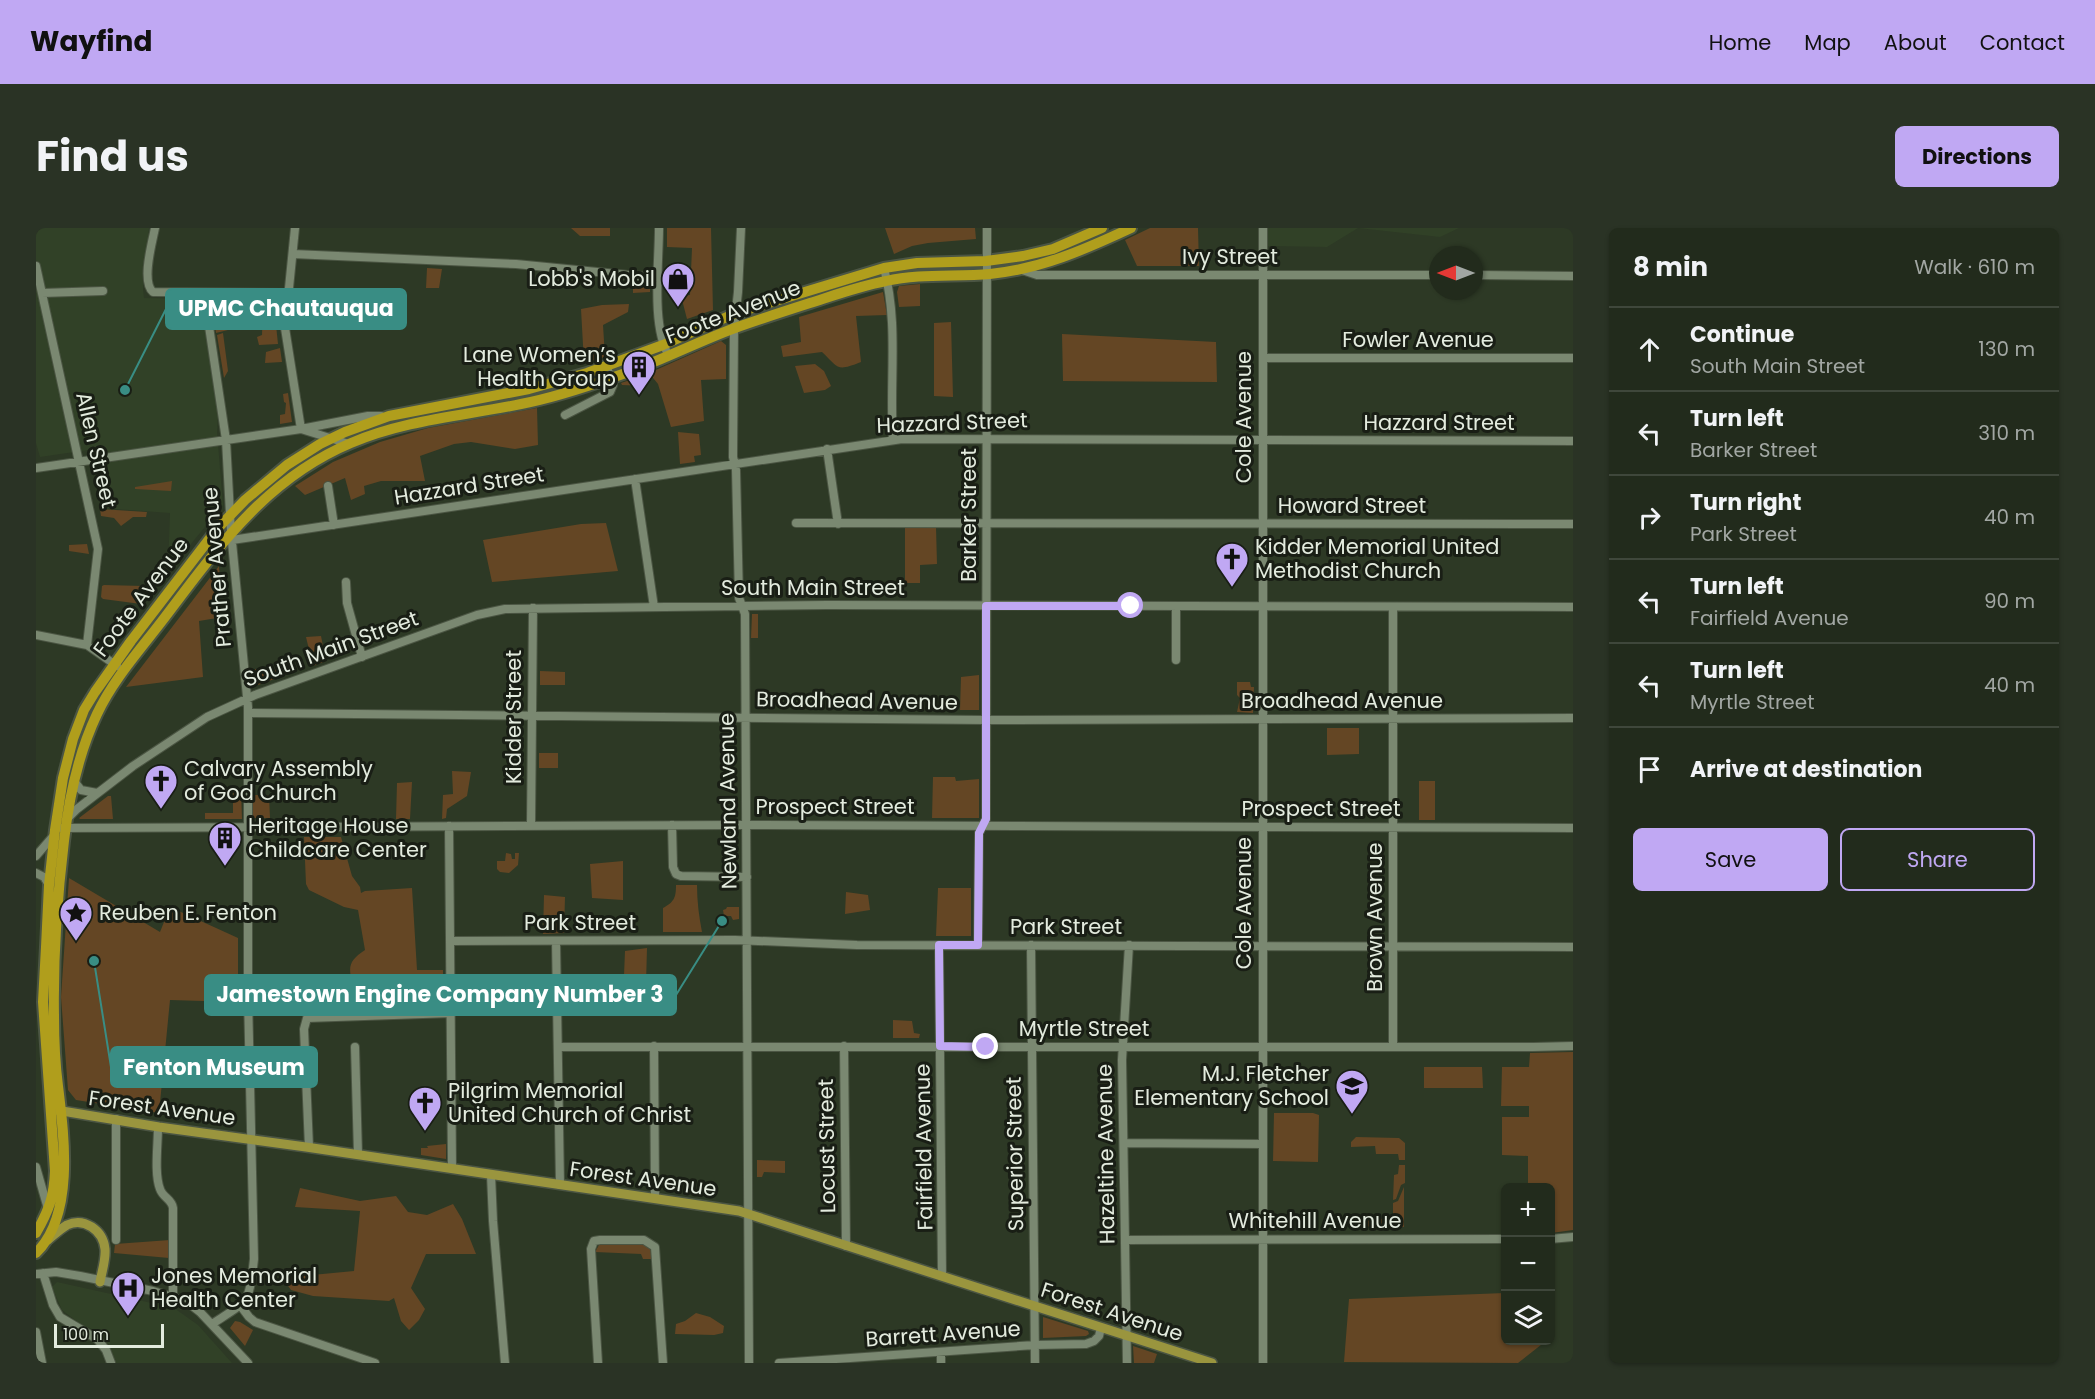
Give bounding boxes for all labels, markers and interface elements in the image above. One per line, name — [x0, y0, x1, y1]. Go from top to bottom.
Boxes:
text: Wayfind — [30, 22, 152, 61]
text: Home — [1709, 28, 1771, 57]
text: Map — [1804, 28, 1851, 57]
text: About — [1884, 28, 1947, 57]
text: Contact — [1980, 28, 2065, 57]
button: Directions — [1895, 126, 2059, 187]
text: Find us — [36, 127, 189, 186]
street label: Ivy Street — [1182, 242, 1278, 271]
north arrow — [1429, 246, 1483, 300]
text: 8 min — [1633, 249, 1708, 285]
text: Walk · 610 m — [1914, 253, 2035, 281]
shop icon: Lobb's Mobil — [660, 261, 696, 308]
place label: Lobb's Mobil — [528, 264, 655, 293]
street label: Foote Avenue — [661, 272, 805, 351]
callout: UPMC Chautauqua — [166, 289, 406, 329]
text: UPMC Chautauqua — [178, 293, 394, 324]
text: Continue — [1690, 319, 1794, 350]
street label: Fowler Avenue — [1342, 325, 1494, 354]
icon: ahead — [1633, 333, 1666, 366]
text: 130 m — [1978, 335, 2035, 363]
place label: Lane Women’s Health Group — [463, 340, 616, 393]
building icon: Lane Women’s Health Group — [621, 349, 657, 396]
street label: Cole Avenue — [1229, 351, 1258, 483]
text: South Main Street — [1690, 352, 1865, 380]
street label: Allen Street — [69, 389, 124, 511]
text: Turn left — [1690, 403, 1784, 434]
street label: Hazzard Street — [876, 405, 1028, 440]
street label: Hazzard Street — [1363, 408, 1515, 437]
icon: left — [1633, 417, 1666, 450]
text: 310 m — [1978, 419, 2035, 447]
text: Barker Street — [1690, 436, 1817, 464]
street label: Barker Street — [954, 448, 983, 582]
street label: Hazzard Street — [392, 459, 546, 512]
street label: Prather Avenue — [195, 486, 238, 648]
text: Turn right — [1690, 487, 1801, 518]
street label: Howard Street — [1278, 491, 1426, 520]
icon: right — [1633, 501, 1666, 534]
text: 40 m — [1984, 503, 2035, 531]
text: Park Street — [1690, 520, 1797, 548]
street label: Foote Avenue — [86, 531, 195, 662]
place label: Kidder Memorial United Methodist Church — [1255, 532, 1499, 585]
church icon: Kidder Memorial United Methodist Church — [1214, 541, 1250, 588]
text: Turn left — [1690, 571, 1784, 602]
street label: South Main Street — [721, 573, 905, 602]
icon: left — [1633, 585, 1666, 618]
text: 90 m — [1984, 587, 2035, 615]
route start — [1117, 592, 1143, 618]
street label: South Main Street — [239, 603, 422, 694]
text: Fairfield Avenue — [1690, 604, 1849, 632]
street label: Kidder Street — [499, 650, 528, 784]
text: Turn left — [1690, 655, 1784, 686]
icon: left — [1633, 669, 1666, 702]
text: 40 m — [1984, 671, 2035, 699]
street label: Broadhead Avenue — [756, 684, 958, 717]
street label: Broadhead Avenue — [1241, 686, 1443, 715]
text: Myrtle Street — [1690, 688, 1814, 716]
street label: Newland Avenue — [711, 713, 744, 889]
icon: arrive — [1633, 753, 1666, 786]
place label: Calvary Assembly of God Church — [184, 754, 373, 807]
text: Arrive at destination — [1690, 754, 1922, 785]
church icon: Calvary Assembly of God Church — [143, 763, 179, 810]
street label: Prospect Street — [755, 792, 915, 821]
street label: Prospect Street — [1241, 794, 1401, 823]
place label: Heritage House Childcare Center — [248, 811, 427, 864]
building icon: Heritage House Childcare Center — [207, 820, 243, 867]
button: Save — [1633, 828, 1828, 891]
button: Share — [1840, 828, 2035, 891]
street label: Cole Avenue — [1229, 837, 1258, 969]
street label: Brown Avenue — [1360, 842, 1389, 992]
place icon: Reuben E. Fenton — [58, 895, 94, 942]
place label: Reuben E. Fenton — [99, 898, 277, 927]
street label: Park Street — [524, 908, 636, 937]
street label: Park Street — [1010, 912, 1122, 941]
callout: Jamestown Engine Company Number 3 — [205, 975, 676, 1015]
text: Jamestown Engine Company Number 3 — [216, 979, 664, 1010]
street label: Myrtle Street — [1019, 1014, 1149, 1043]
route end — [972, 1033, 998, 1059]
callout: Fenton Museum — [111, 1047, 317, 1087]
text: Fenton Museum — [123, 1052, 305, 1083]
place label: M.J. Fletcher Elementary School — [1134, 1059, 1329, 1112]
street label: Fairfield Avenue — [908, 1063, 939, 1231]
street label: Hazeltine Avenue — [1089, 1064, 1122, 1244]
school or university icon: M.J. Fletcher Elementary School — [1334, 1068, 1370, 1115]
place label: Pilgrim Memorial United Church of Christ — [448, 1076, 691, 1129]
street label: Superior Street — [999, 1077, 1030, 1231]
street label: Locust Street — [811, 1079, 842, 1213]
street label: Forest Avenue — [87, 1083, 237, 1132]
church icon: Pilgrim Memorial United Church of Christ — [407, 1085, 443, 1132]
street label: Forest Avenue — [568, 1154, 718, 1203]
map controls — [1501, 1183, 1555, 1345]
button: + — [1501, 1183, 1555, 1237]
street label: Whitehill Avenue — [1228, 1206, 1402, 1235]
button: − — [1501, 1237, 1555, 1291]
place label: Jones Memorial Health Center — [151, 1261, 317, 1314]
hospital icon: Jones Memorial Health Center — [110, 1270, 146, 1317]
street label: Forest Avenue — [1037, 1275, 1187, 1348]
button: layers — [1501, 1291, 1555, 1345]
street label: Barrett Avenue — [864, 1314, 1022, 1353]
scale bar — [54, 1321, 164, 1348]
text: 100 m — [63, 1323, 109, 1346]

